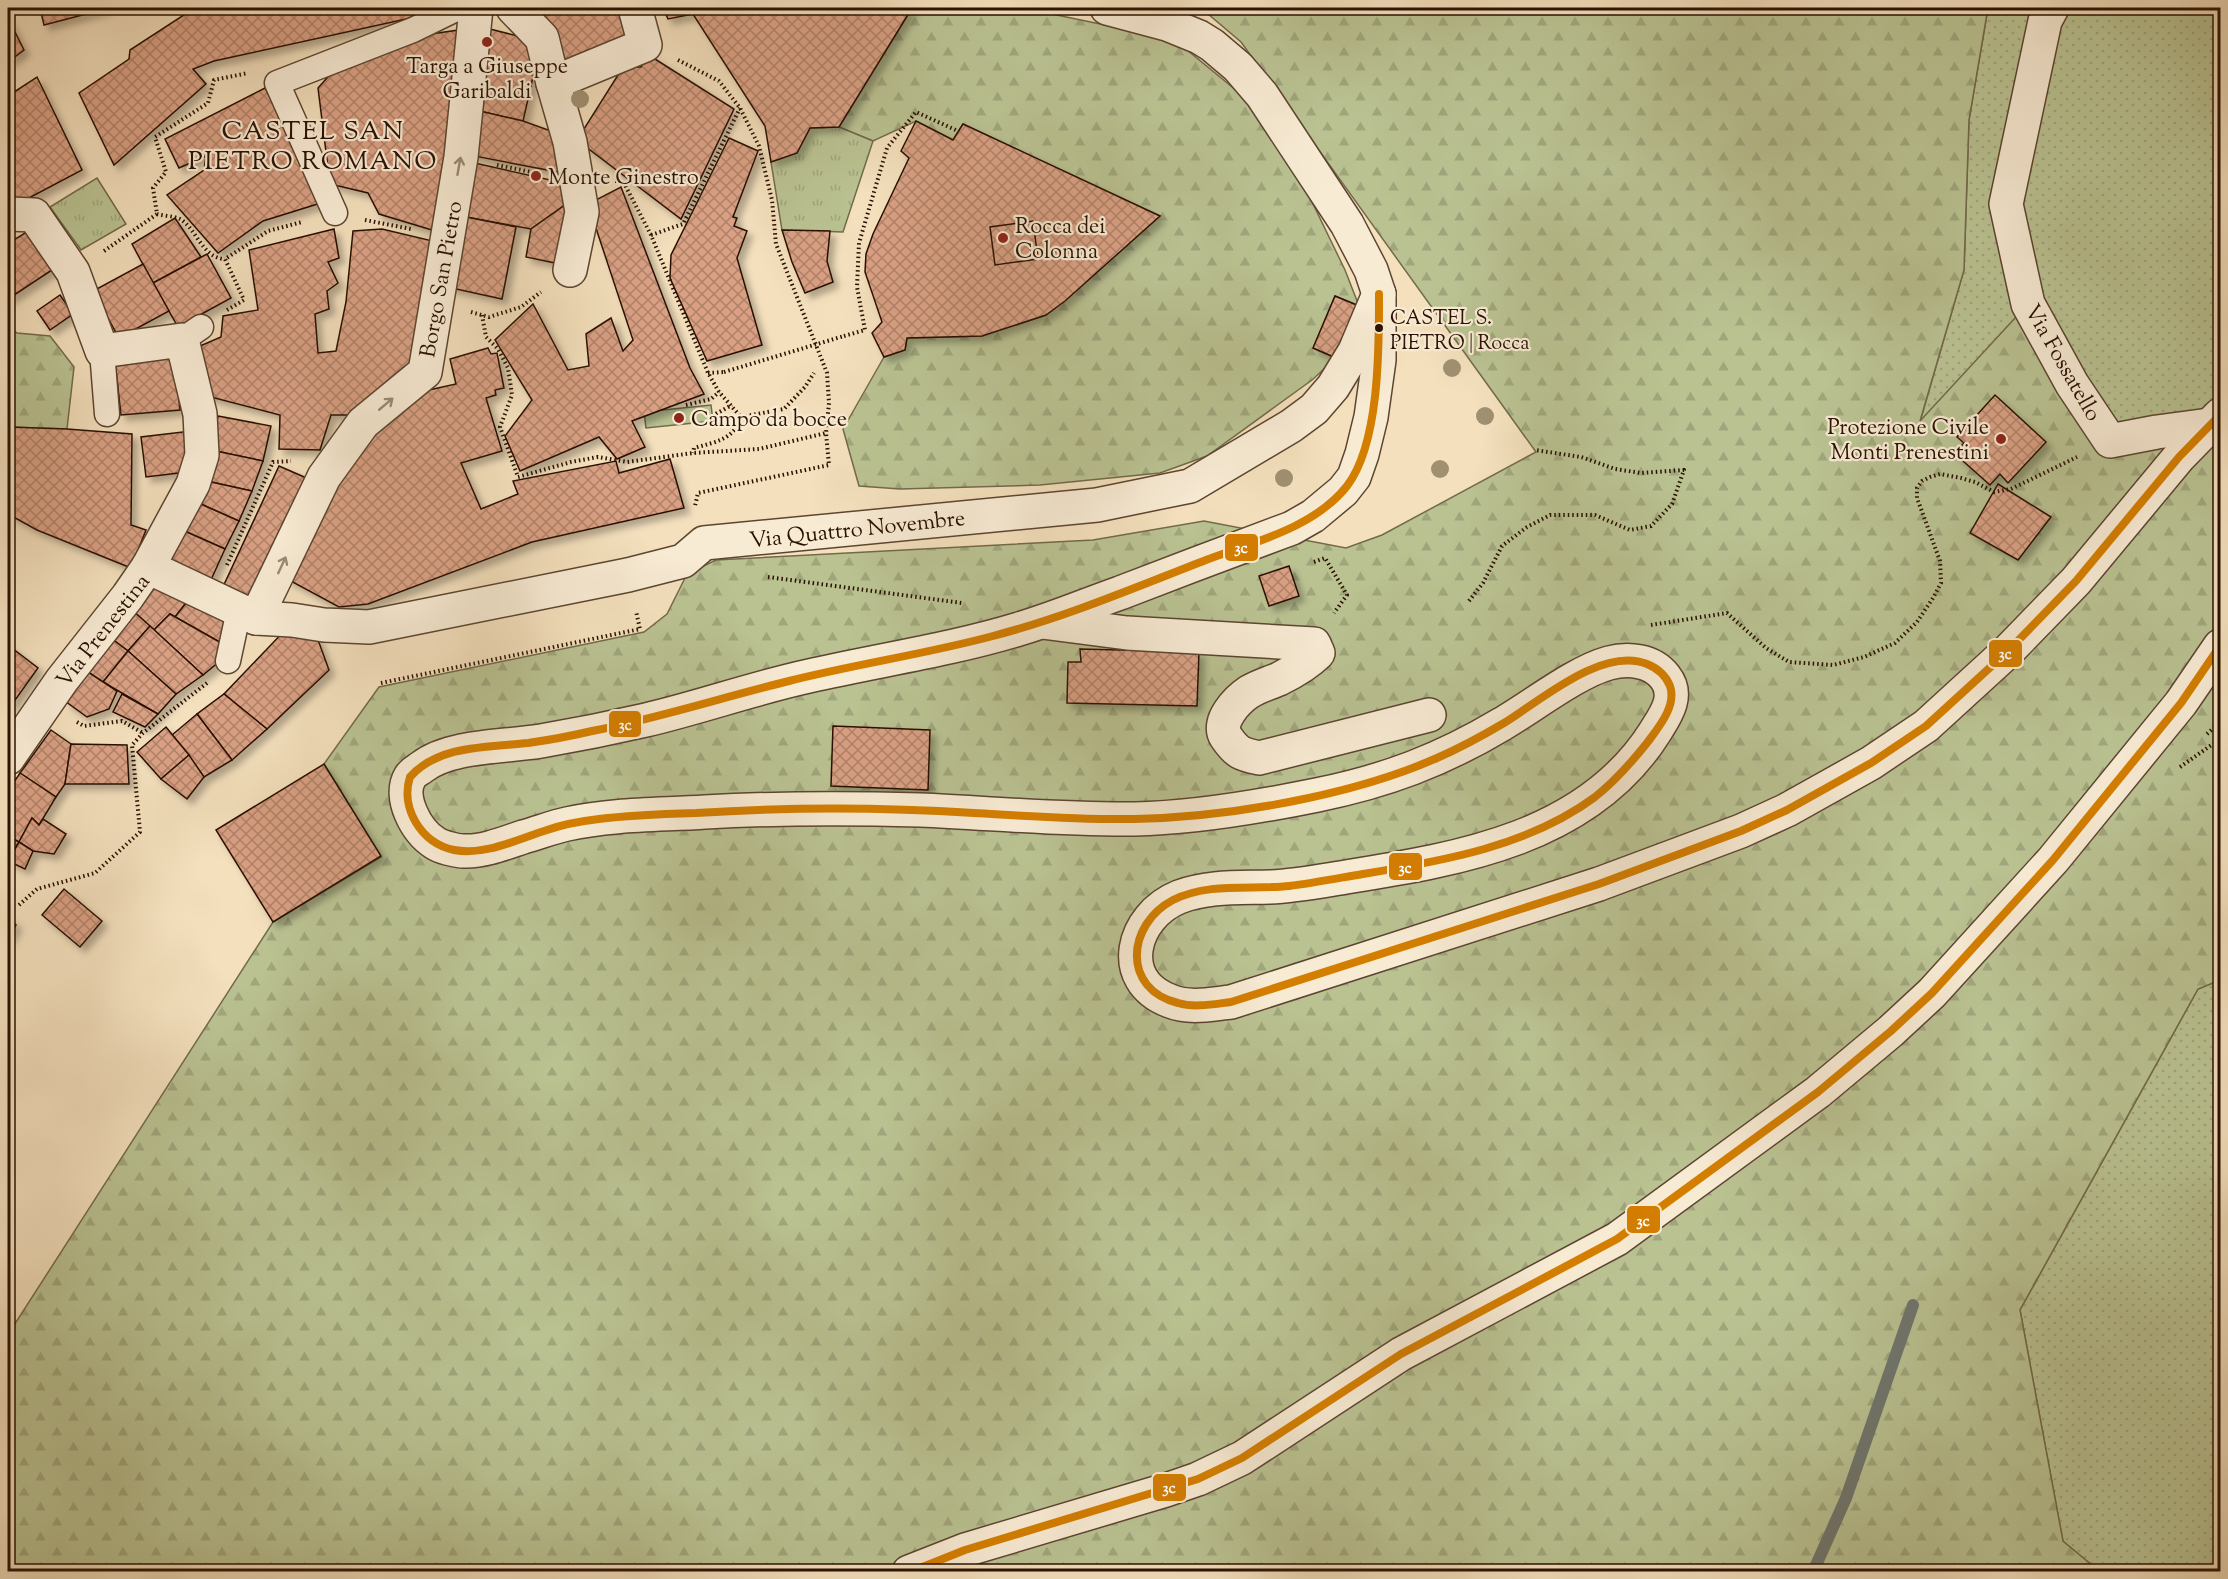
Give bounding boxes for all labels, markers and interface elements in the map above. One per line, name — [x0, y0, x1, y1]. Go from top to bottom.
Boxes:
marker: Targa a Giuseppe Garibaldi — [480, 35, 494, 49]
place label: Targa a Giuseppe Garibaldi — [406, 52, 568, 109]
district label: CASTEL SAN PIETRO ROMANO — [188, 114, 438, 181]
one-way arrow — [454, 157, 465, 177]
place label: Monte Ginestro — [548, 163, 699, 195]
marker: Monte Ginestro — [529, 169, 543, 183]
street label: Borgo San Pietro — [413, 199, 472, 360]
place label: Rocca dei Colonna — [1015, 212, 1106, 269]
marker: Rocca dei Colonna — [996, 231, 1010, 245]
street label: Via Fossatello — [2015, 299, 2108, 428]
place label: CASTEL S. PIETRO | Rocca — [1390, 305, 1530, 359]
marker: CASTEL S. PIETRO | Rocca — [1373, 322, 1385, 334]
one-way arrow — [378, 397, 394, 410]
place label: Campo da bocce — [691, 405, 847, 437]
marker: Campo da bocce — [672, 411, 686, 425]
place label: Protezione Civile Monti Prenestini — [1827, 413, 1989, 470]
marker: Protezione Civile Monti Prenestini — [1994, 432, 2008, 446]
street label: Via Quattro Novembre — [748, 504, 967, 558]
line badge: 3c — [1224, 533, 1259, 562]
text: 3c — [1234, 538, 1249, 561]
one-way arrow — [276, 557, 288, 575]
street label: Via Prenestina — [50, 568, 159, 696]
line badge: 3c — [1988, 639, 2023, 668]
text: 3c — [1998, 644, 2013, 667]
line badge: 3c — [608, 710, 642, 738]
text: 3c — [618, 715, 633, 738]
line badge: 3c — [1388, 852, 1423, 881]
text: 3c — [1398, 858, 1413, 881]
line badge: 3c — [1626, 1205, 1661, 1234]
text: 3c — [1636, 1211, 1651, 1234]
line badge: 3c — [1152, 1473, 1187, 1502]
text: 3c — [1162, 1478, 1177, 1501]

